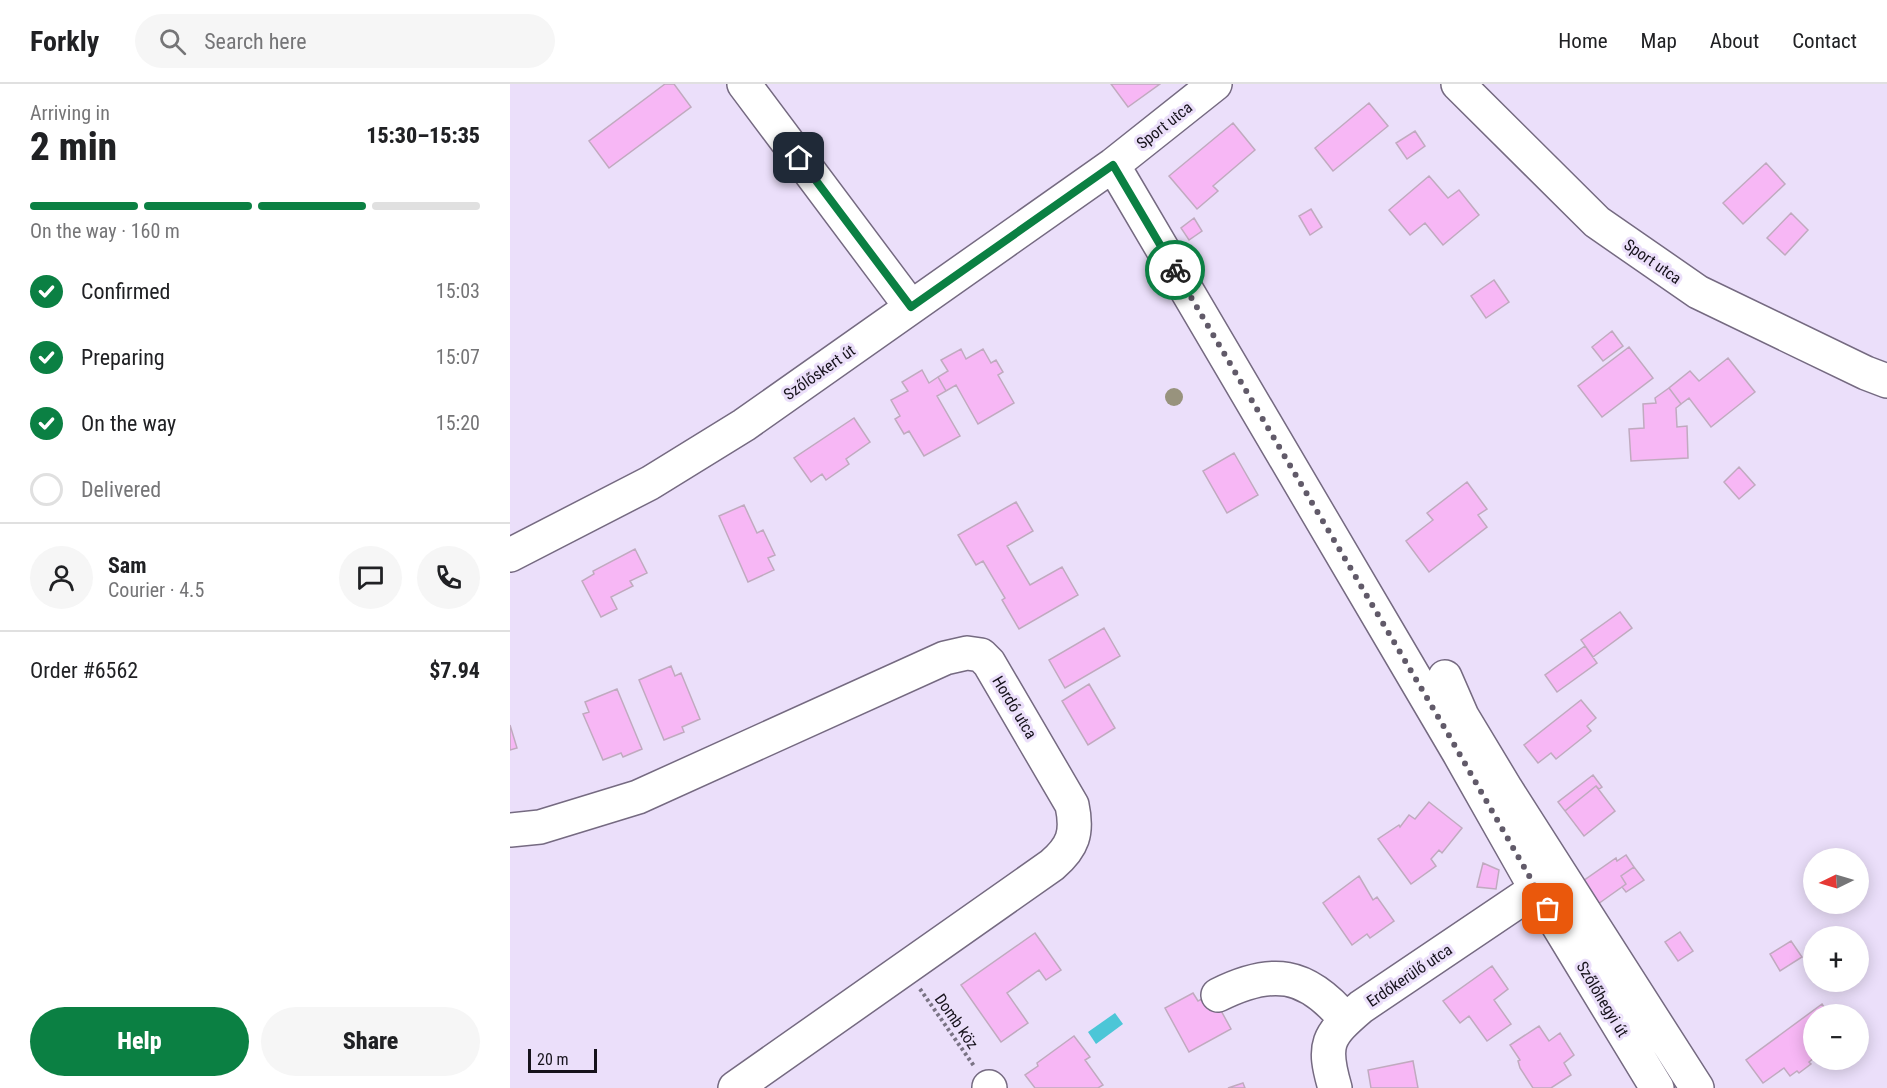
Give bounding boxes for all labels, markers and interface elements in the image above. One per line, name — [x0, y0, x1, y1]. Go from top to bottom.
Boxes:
search box — [135, 14, 555, 68]
text: Forkly — [30, 25, 99, 58]
icon: search — [156, 25, 189, 58]
text: Search here — [204, 29, 307, 54]
text: Home — [1558, 29, 1608, 53]
text: Map — [1641, 29, 1677, 53]
text: About — [1710, 29, 1759, 53]
text: Contact — [1792, 29, 1857, 53]
street label: Sport utca — [1133, 98, 1196, 153]
text: Arriving in — [30, 101, 110, 125]
text: 15:30–15:35 — [366, 123, 480, 148]
text: 2 min — [30, 124, 117, 170]
pin — [773, 132, 824, 183]
icon: home — [782, 141, 815, 174]
text: On the way · 160 m — [30, 219, 180, 243]
street label: Sport utca — [1620, 235, 1685, 288]
courier — [1145, 240, 1205, 300]
icon: bike — [1159, 254, 1192, 287]
icon: check — [30, 275, 63, 308]
text: Confirmed — [81, 279, 170, 304]
text: 15:03 — [436, 279, 480, 303]
icon: check — [30, 341, 63, 374]
street label: Szőlőskert út — [780, 341, 859, 404]
text: Preparing — [81, 345, 165, 370]
text: 15:07 — [436, 345, 480, 369]
icon: check — [30, 407, 63, 440]
text: On the way — [81, 411, 176, 436]
text: 15:20 — [436, 411, 480, 435]
text: Delivered — [81, 477, 161, 502]
button: person — [30, 546, 93, 609]
button: chat — [339, 546, 402, 609]
button: phone — [417, 546, 480, 609]
text: Sam — [108, 553, 147, 578]
text: Courier · 4.5 — [108, 578, 204, 602]
text: Order #6562 — [30, 658, 138, 683]
text: $7.94 — [429, 658, 480, 683]
street label: Hordó utca — [988, 672, 1041, 742]
north arrow — [1803, 848, 1869, 914]
map controls — [1803, 848, 1869, 1070]
pin — [1522, 883, 1573, 934]
icon: bag — [1531, 892, 1564, 925]
button: + — [1803, 926, 1869, 992]
street label: Erdőkerülő utca — [1363, 940, 1456, 1011]
street label: Szőlőhegyi út — [1573, 958, 1633, 1041]
street label: Domb köz — [931, 990, 982, 1053]
button: − — [1803, 1004, 1869, 1070]
button: Help — [30, 1007, 249, 1076]
button: Share — [261, 1007, 480, 1076]
scale bar — [528, 1046, 597, 1074]
text: 20 m — [537, 1050, 569, 1069]

